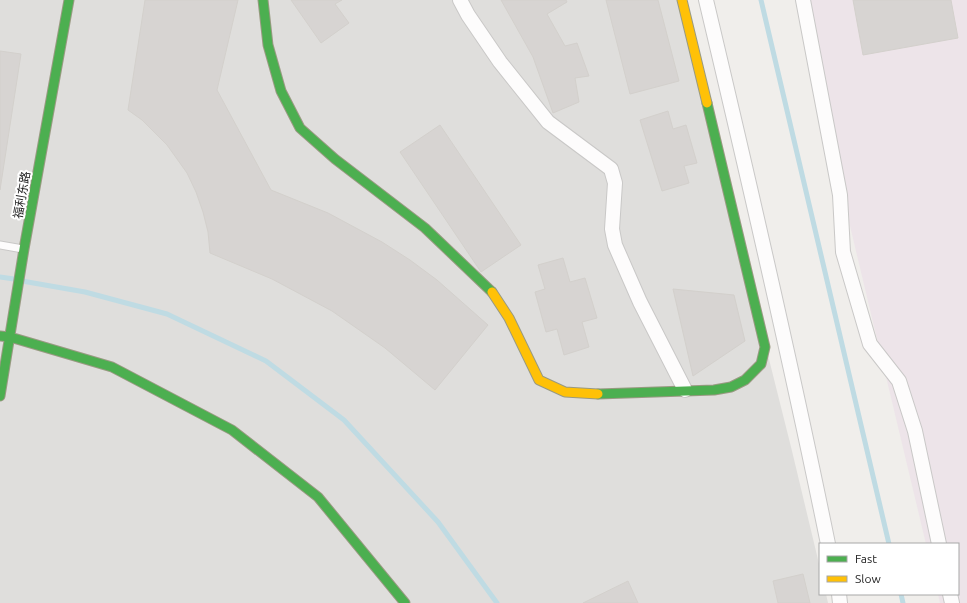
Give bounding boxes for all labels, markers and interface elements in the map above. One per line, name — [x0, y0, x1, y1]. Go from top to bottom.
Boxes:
street label: 福利东路 — [11, 170, 32, 220]
legend — [819, 543, 959, 595]
text: Fast — [855, 552, 877, 565]
text: Slow — [855, 572, 881, 585]

